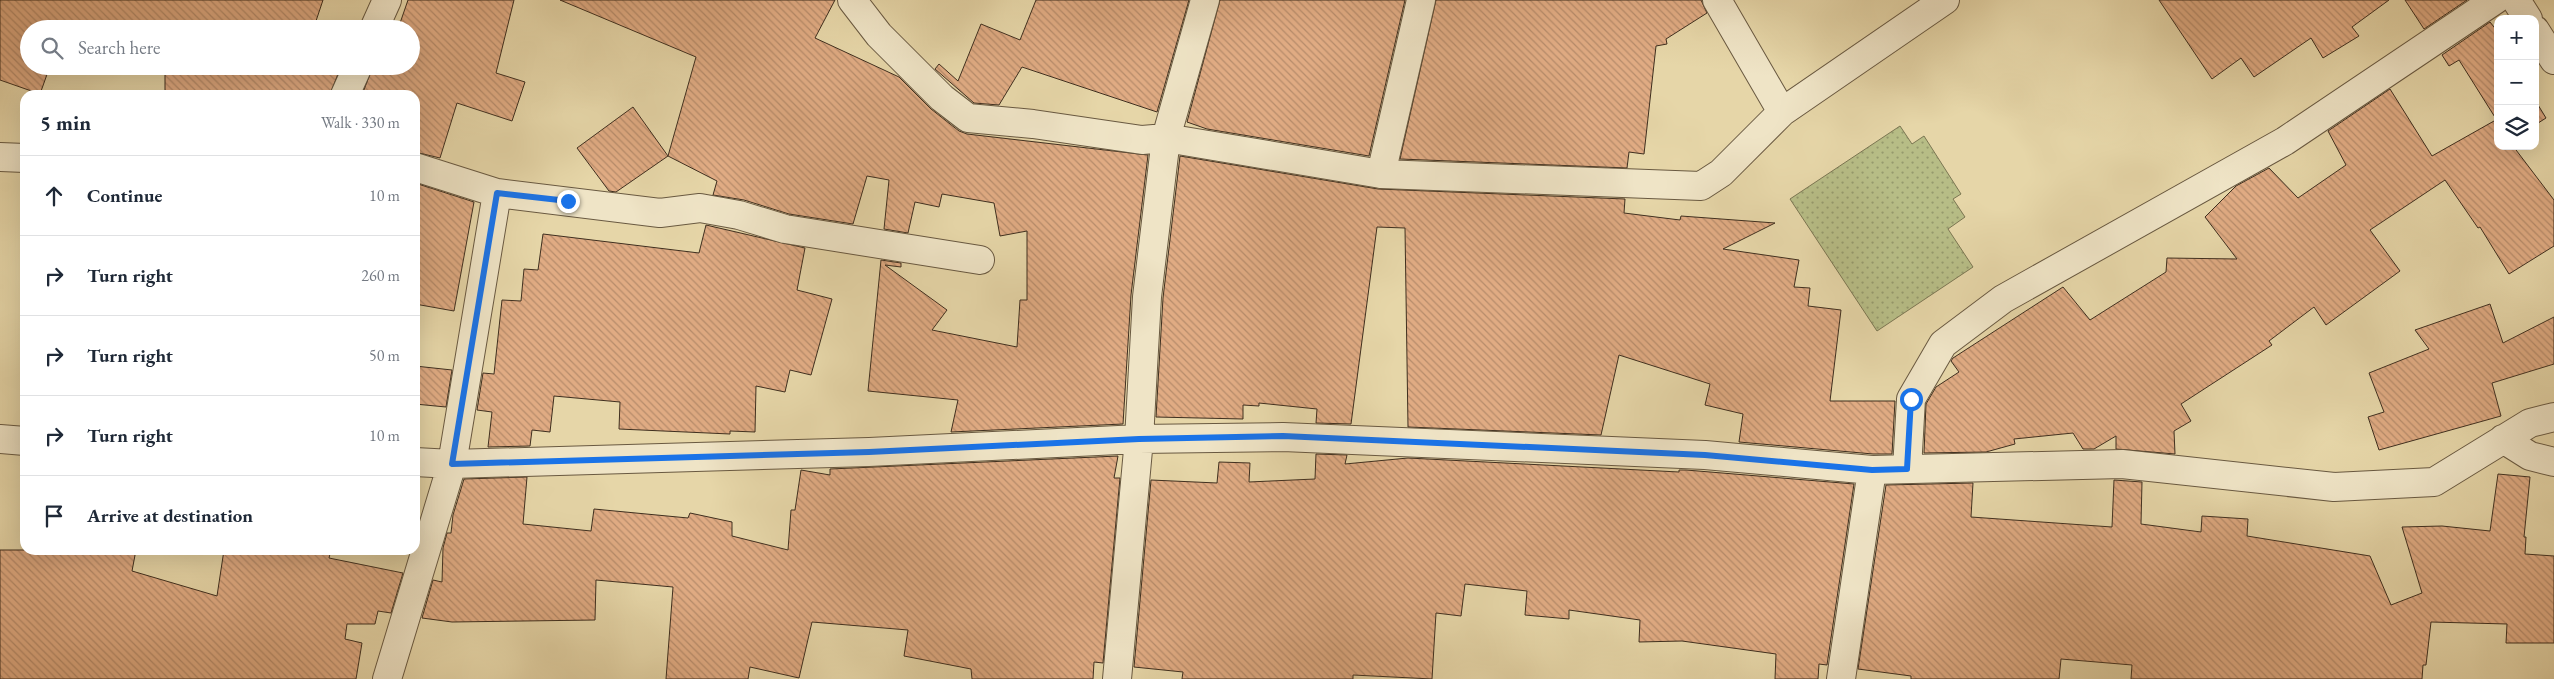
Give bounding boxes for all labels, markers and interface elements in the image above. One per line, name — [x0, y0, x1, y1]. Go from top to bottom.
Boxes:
map controls — [2494, 15, 2539, 150]
button: + — [2494, 15, 2539, 60]
search box — [20, 20, 420, 75]
icon: search — [38, 34, 66, 62]
text: Search here — [78, 35, 160, 60]
button: − — [2494, 60, 2539, 105]
button: layers — [2494, 105, 2539, 150]
text: 5 min — [40, 109, 91, 136]
text: Walk · 330 m — [321, 112, 400, 133]
icon: ahead — [40, 182, 68, 210]
text: Continue — [87, 183, 162, 208]
text: 10 m — [369, 185, 400, 206]
route end — [557, 190, 580, 213]
icon: right — [40, 262, 68, 290]
text: Turn right — [87, 263, 173, 288]
text: 260 m — [361, 265, 400, 286]
icon: right — [40, 342, 68, 370]
text: Turn right — [87, 343, 173, 368]
text: 50 m — [369, 345, 400, 366]
route start — [1900, 388, 1923, 411]
icon: right — [40, 422, 68, 450]
text: Turn right — [87, 423, 173, 448]
text: 10 m — [369, 425, 400, 446]
icon: arrive — [40, 502, 68, 530]
text: Arrive at destination — [87, 503, 253, 528]

